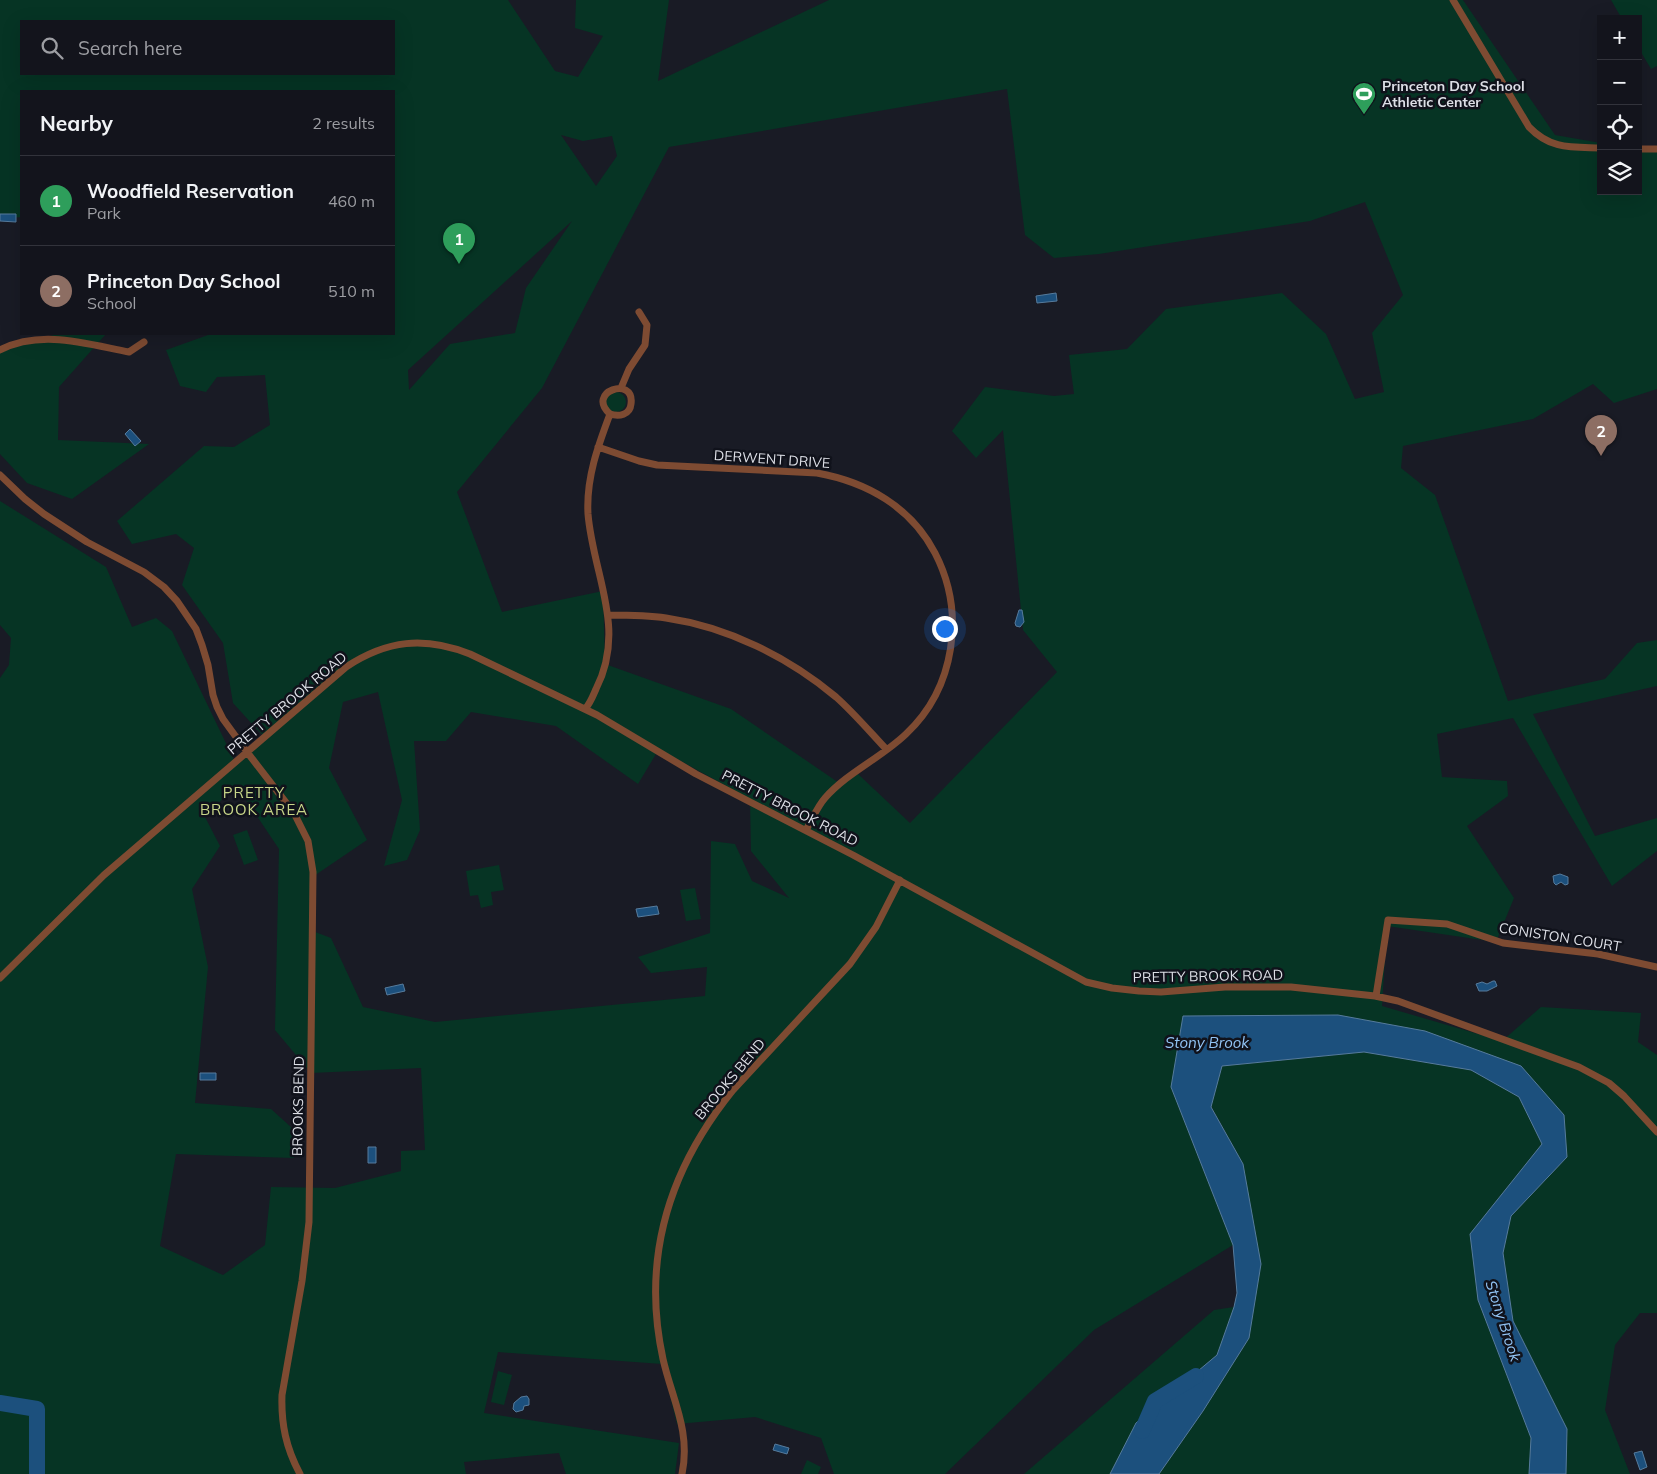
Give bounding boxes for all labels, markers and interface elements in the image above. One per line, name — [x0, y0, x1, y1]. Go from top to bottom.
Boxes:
map controls — [1597, 15, 1642, 195]
button: + — [1597, 15, 1642, 60]
search box — [20, 20, 395, 75]
icon: search — [38, 34, 66, 62]
text: Search here — [78, 36, 182, 60]
button: − — [1597, 60, 1642, 105]
place label: Princeton Day School Athletic Center — [1382, 77, 1525, 111]
sports icon: Princeton Day School Athletic Center — [1351, 81, 1377, 115]
button: locate — [1597, 105, 1642, 150]
text: Nearby — [40, 110, 113, 136]
text: 2 results — [312, 113, 375, 133]
button: layers — [1597, 150, 1642, 195]
text: Woodfield Reservation — [87, 179, 294, 203]
text: 1 — [51, 191, 61, 211]
text: 460 m — [328, 191, 375, 211]
text: Park — [87, 203, 121, 223]
pin: 1 — [443, 223, 475, 264]
text: Princeton Day School — [87, 269, 281, 293]
text: 2 — [51, 281, 61, 301]
text: 510 m — [328, 281, 375, 301]
text: School — [87, 293, 136, 313]
pin: 2 — [1585, 415, 1617, 456]
street label: DERWENT DRIVE — [713, 446, 831, 472]
your location — [932, 616, 958, 642]
street label: PRETTY BROOK ROAD — [224, 648, 350, 758]
street label: PRETTY BROOK ROAD — [719, 766, 861, 850]
district label: PRETTY BROOK AREA — [200, 783, 308, 819]
street label: CONISTON COURT — [1498, 918, 1623, 956]
street label: PRETTY BROOK ROAD — [1133, 966, 1283, 986]
water label: Stony Brook — [1165, 1033, 1250, 1052]
street label: BROOKS BEND — [691, 1035, 769, 1123]
street label: BROOKS BEND — [288, 1056, 308, 1156]
water label: Stony Brook — [1481, 1278, 1526, 1365]

